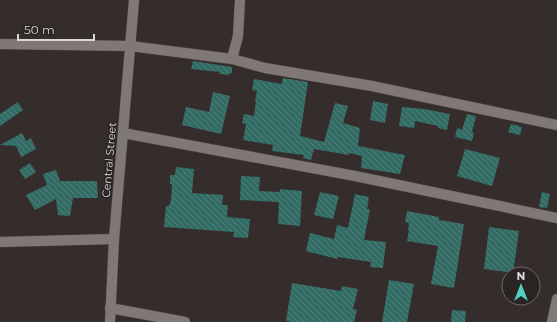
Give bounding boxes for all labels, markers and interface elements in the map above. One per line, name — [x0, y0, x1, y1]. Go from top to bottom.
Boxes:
scale bar — [18, 16, 94, 42]
text: 50 m — [24, 22, 55, 37]
street label: Central Street — [99, 121, 119, 198]
north arrow — [501, 266, 541, 306]
text: N — [517, 269, 525, 283]

